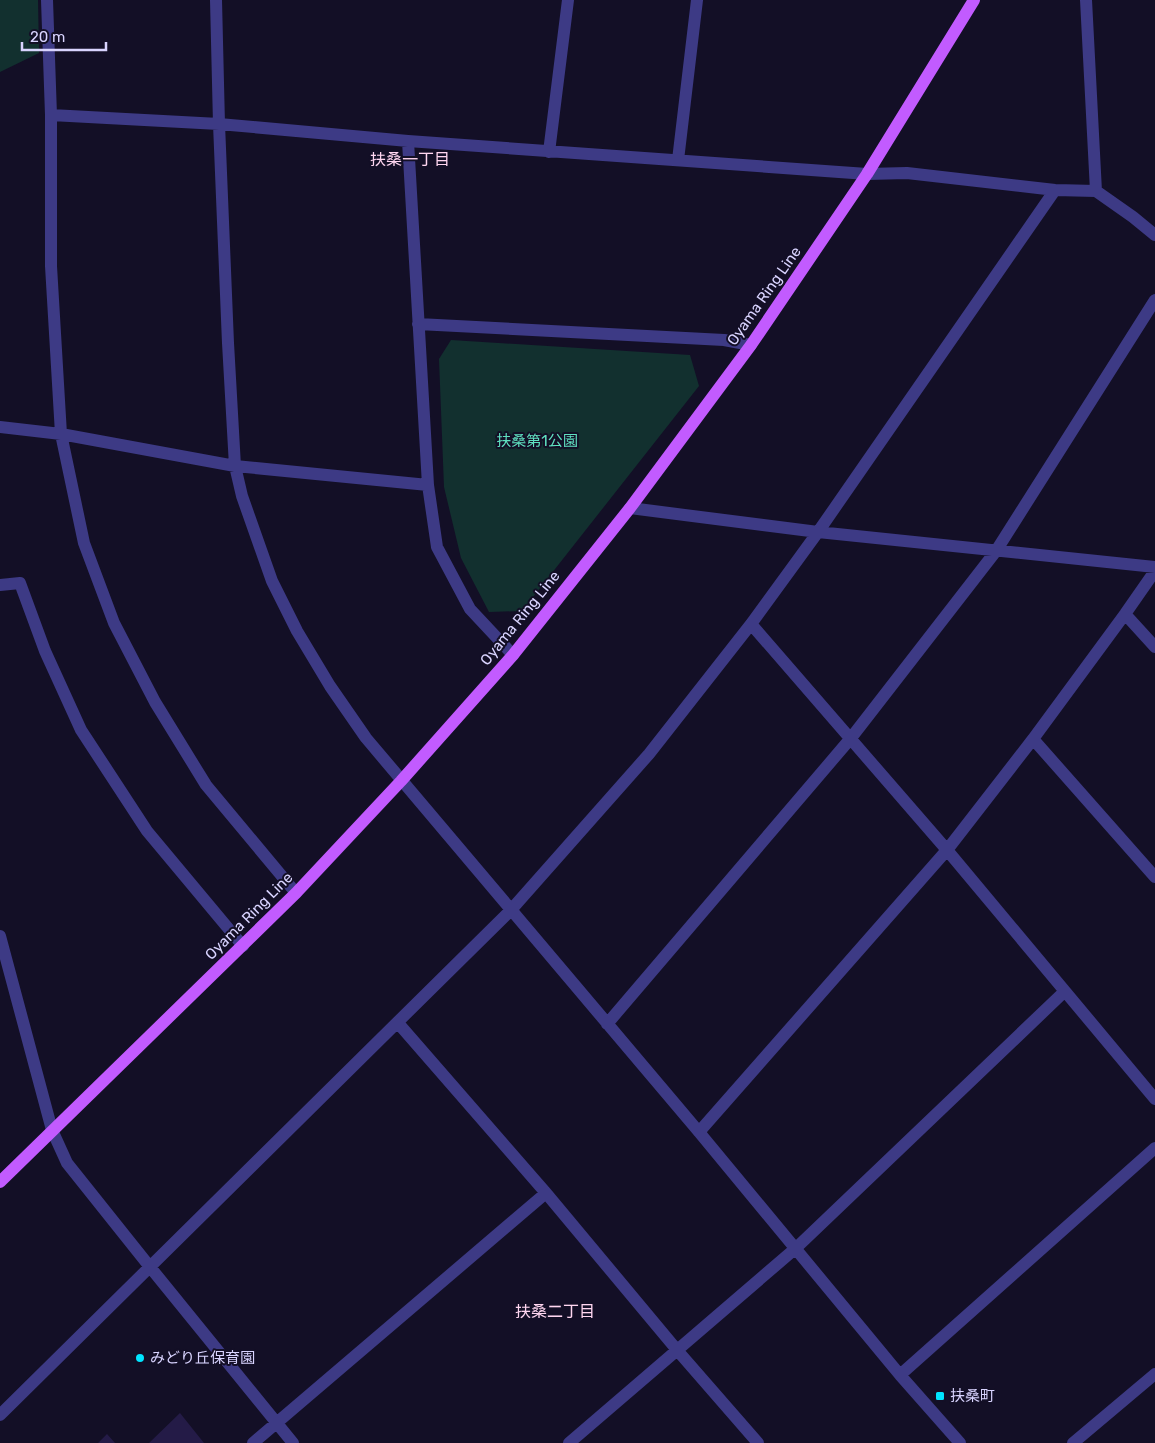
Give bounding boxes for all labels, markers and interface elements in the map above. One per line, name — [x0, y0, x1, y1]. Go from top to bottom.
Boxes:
scale bar — [22, 20, 106, 52]
text: 20 m — [30, 28, 65, 46]
district label: 扶桑一丁目 — [370, 150, 450, 169]
street label: Oyama Ring Line — [723, 243, 805, 349]
park label: 扶桑第1公園 — [496, 432, 578, 450]
street label: Oyama Ring Line — [476, 567, 564, 669]
street label: Oyama Ring Line — [201, 868, 297, 964]
district label: 扶桑二丁目 — [515, 1302, 595, 1321]
place label: みどり丘保育園 — [150, 1349, 255, 1367]
marker: みどり丘保育園 — [134, 1352, 146, 1364]
place label: 扶桑町 — [950, 1387, 995, 1405]
marker: 扶桑町 — [934, 1390, 946, 1402]

